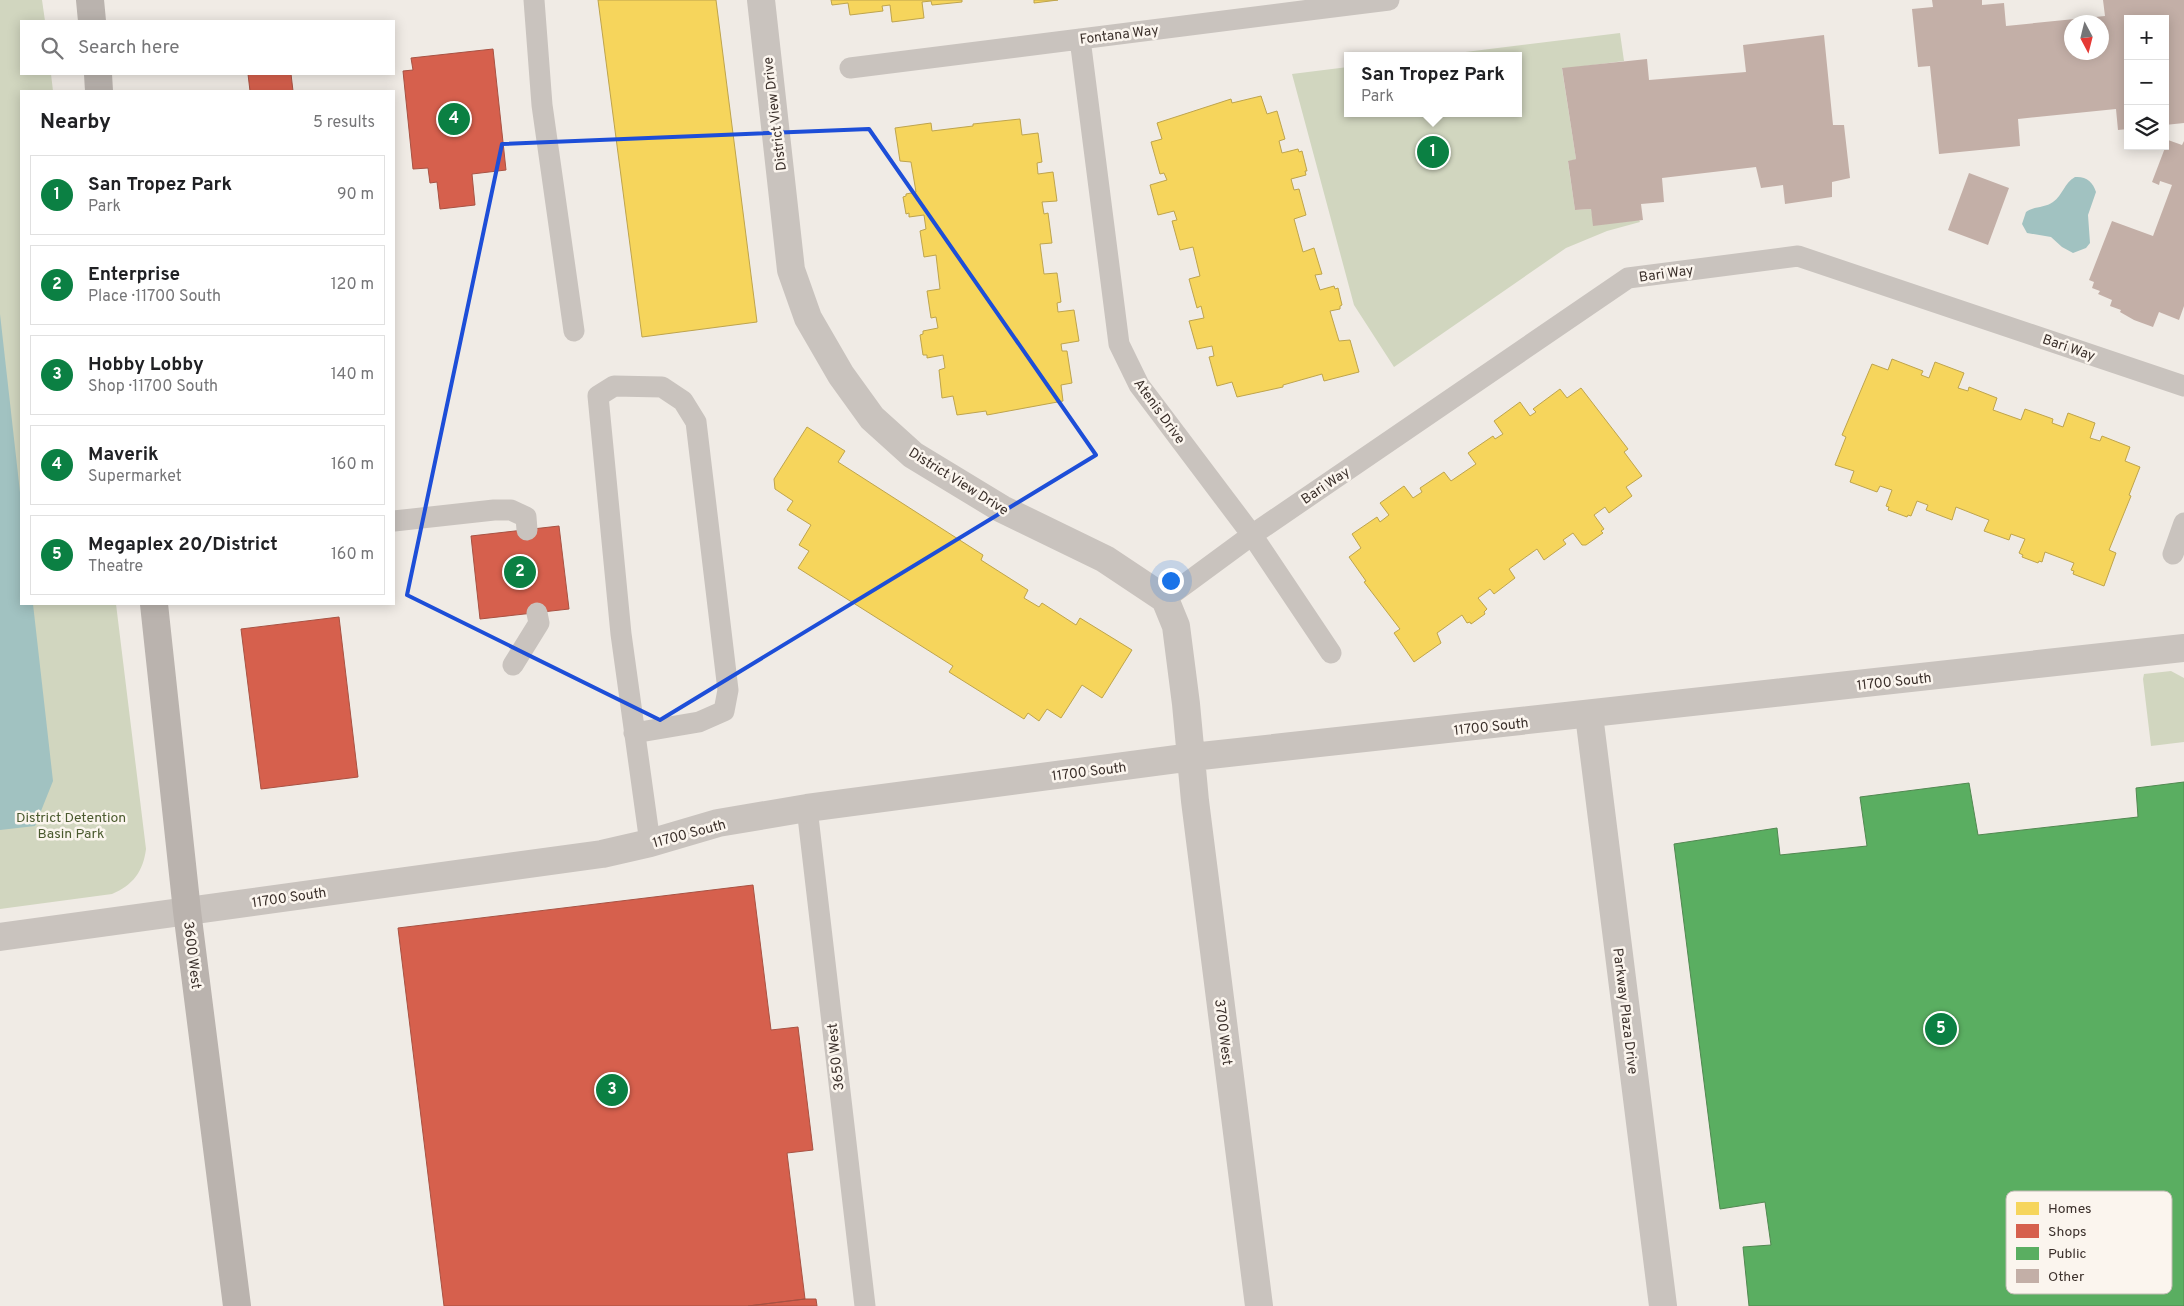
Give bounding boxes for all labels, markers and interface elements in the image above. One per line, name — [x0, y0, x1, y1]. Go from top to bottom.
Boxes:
north arrow — [2064, 15, 2109, 60]
map controls — [2124, 15, 2169, 150]
button: + — [2124, 15, 2169, 60]
search box — [20, 20, 395, 75]
street label: Fontana Way — [1079, 22, 1160, 49]
icon: search — [38, 34, 66, 62]
text: Search here — [78, 36, 180, 60]
popup — [1344, 52, 1522, 117]
street label: District View Drive — [760, 56, 791, 172]
button: − — [2124, 60, 2169, 105]
text: San Tropez Park — [1361, 63, 1505, 87]
text: Park — [1361, 87, 1394, 107]
pin: 4 — [438, 100, 470, 138]
button: layers — [2124, 105, 2169, 150]
text: Nearby — [40, 109, 111, 136]
text: 5 results — [313, 113, 375, 133]
pin: 1 — [1417, 133, 1449, 171]
text: San Tropez Park — [88, 173, 232, 197]
text: 1 — [54, 185, 60, 205]
text: 90 m — [337, 185, 374, 205]
text: Park — [88, 197, 121, 217]
street label: Bari Way — [1638, 262, 1695, 287]
text: Enterprise — [88, 263, 180, 287]
text: 2 — [52, 275, 62, 295]
text: 120 m — [331, 275, 374, 295]
text: Place · 11700 South — [88, 287, 221, 307]
street label: Bari Way — [2040, 331, 2097, 365]
text: Hobby Lobby — [88, 353, 204, 377]
text: 3 — [52, 365, 62, 385]
text: 140 m — [331, 365, 374, 385]
street label: Atenis Drive — [1129, 376, 1188, 448]
text: Shop · 11700 South — [88, 377, 218, 397]
text: Maverik — [88, 443, 159, 467]
street label: District View Drive — [905, 445, 1011, 520]
text: 4 — [52, 455, 62, 475]
text: 160 m — [331, 455, 374, 475]
street label: Bari Way — [1298, 464, 1353, 509]
text: Supermarket — [88, 467, 182, 487]
text: Megaplex 20/District — [88, 533, 278, 557]
text: 5 — [52, 545, 62, 565]
text: 160 m — [331, 545, 374, 565]
pin: 2 — [504, 553, 536, 591]
text: Theatre — [88, 557, 143, 577]
your location — [1158, 568, 1184, 594]
street label: 11700 South — [1856, 670, 1932, 695]
street label: 11700 South — [1453, 715, 1529, 740]
street label: 11700 South — [1051, 759, 1128, 786]
park label: District Detention Basin Park — [16, 810, 126, 843]
street label: 11700 South — [651, 817, 728, 852]
street label: 11700 South — [251, 885, 328, 912]
street label: 3600 West — [179, 920, 204, 990]
street label: Parkway Plaza Drive — [1608, 947, 1641, 1075]
street label: 3700 West — [1210, 998, 1235, 1066]
pin: 5 — [1925, 1010, 1957, 1048]
street label: 3650 West — [824, 1022, 849, 1092]
pin: 3 — [596, 1071, 628, 1109]
legend — [2006, 1191, 2172, 1294]
text: Homes — [2048, 1201, 2092, 1218]
text: Shops — [2048, 1224, 2087, 1241]
text: Public — [2048, 1246, 2087, 1263]
text: Other — [2048, 1269, 2085, 1286]

